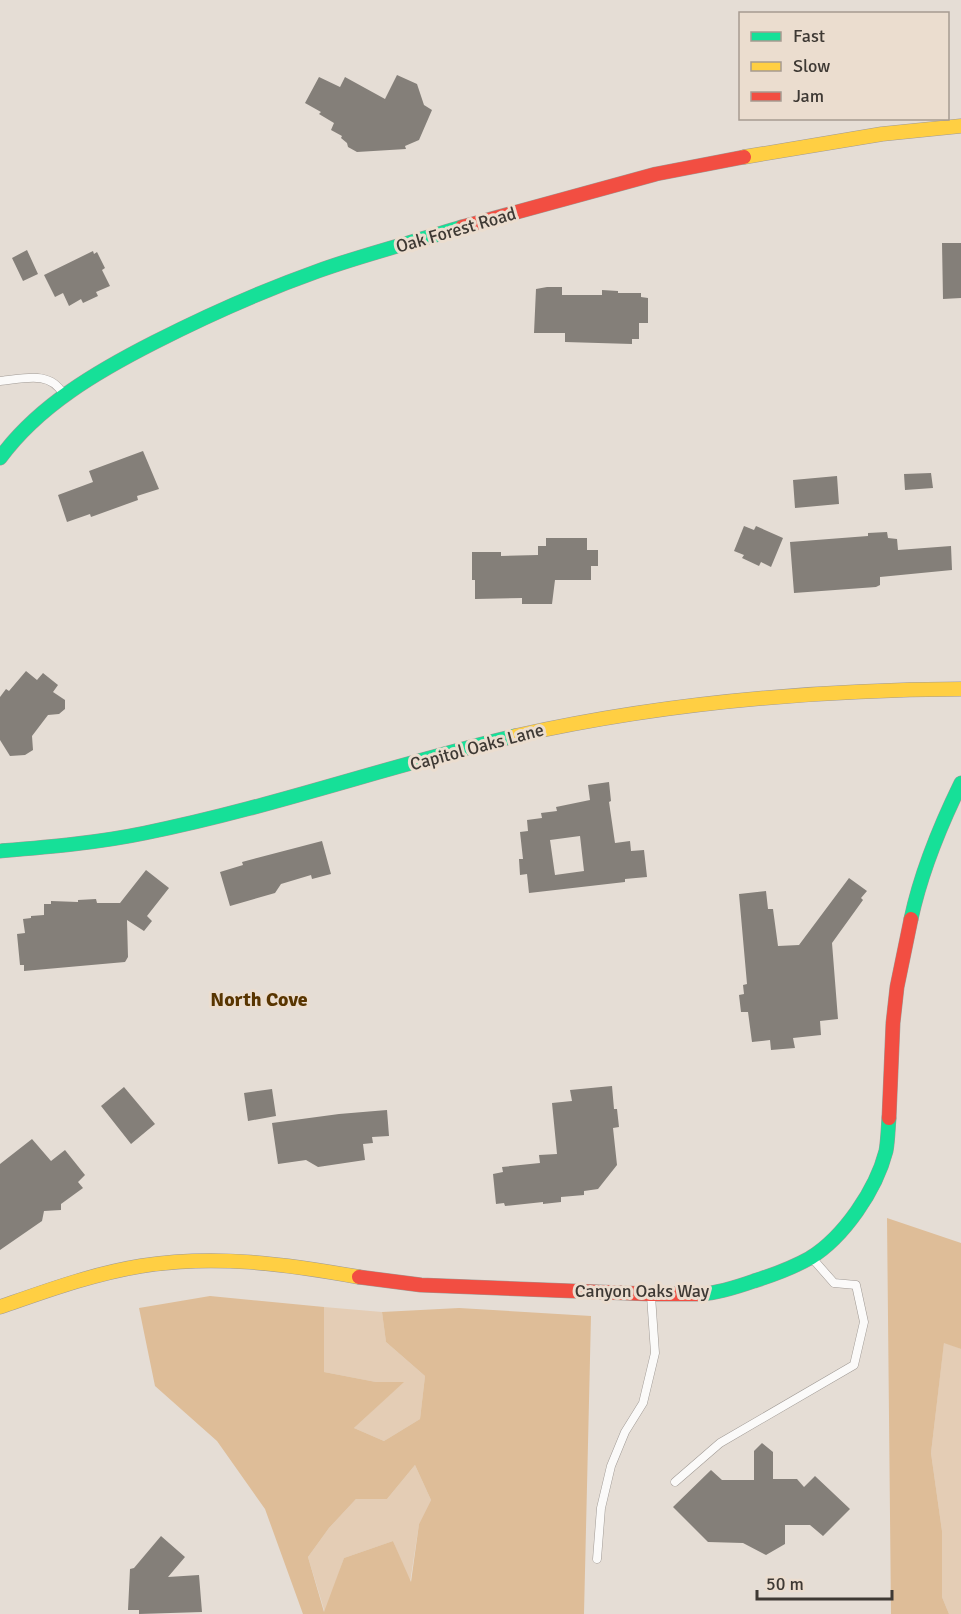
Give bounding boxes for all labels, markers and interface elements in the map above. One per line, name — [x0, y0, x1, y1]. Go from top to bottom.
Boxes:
legend — [739, 12, 949, 120]
text: Fast — [793, 25, 825, 47]
text: Slow — [793, 55, 830, 77]
text: Jam — [793, 85, 824, 107]
street label: Oak Forest Road — [393, 202, 519, 258]
street label: Capitol Oaks Lane — [408, 719, 546, 775]
district label: North Cove — [210, 987, 308, 1012]
street label: Canyon Oaks Way — [575, 1280, 710, 1302]
scale bar — [757, 1563, 892, 1601]
text: 50 m — [766, 1573, 804, 1595]

